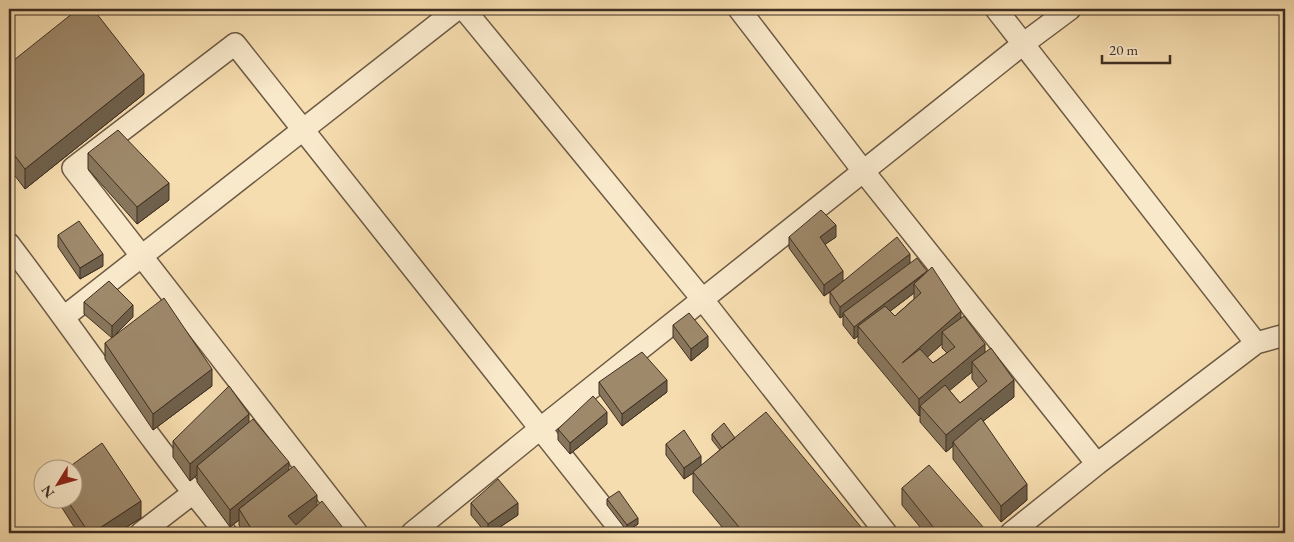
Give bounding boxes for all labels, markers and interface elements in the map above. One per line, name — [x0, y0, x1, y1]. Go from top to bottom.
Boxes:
scale bar — [1102, 32, 1169, 64]
text: 20 m — [1109, 40, 1138, 59]
north arrow — [32, 460, 82, 510]
text: N — [37, 481, 58, 502]

